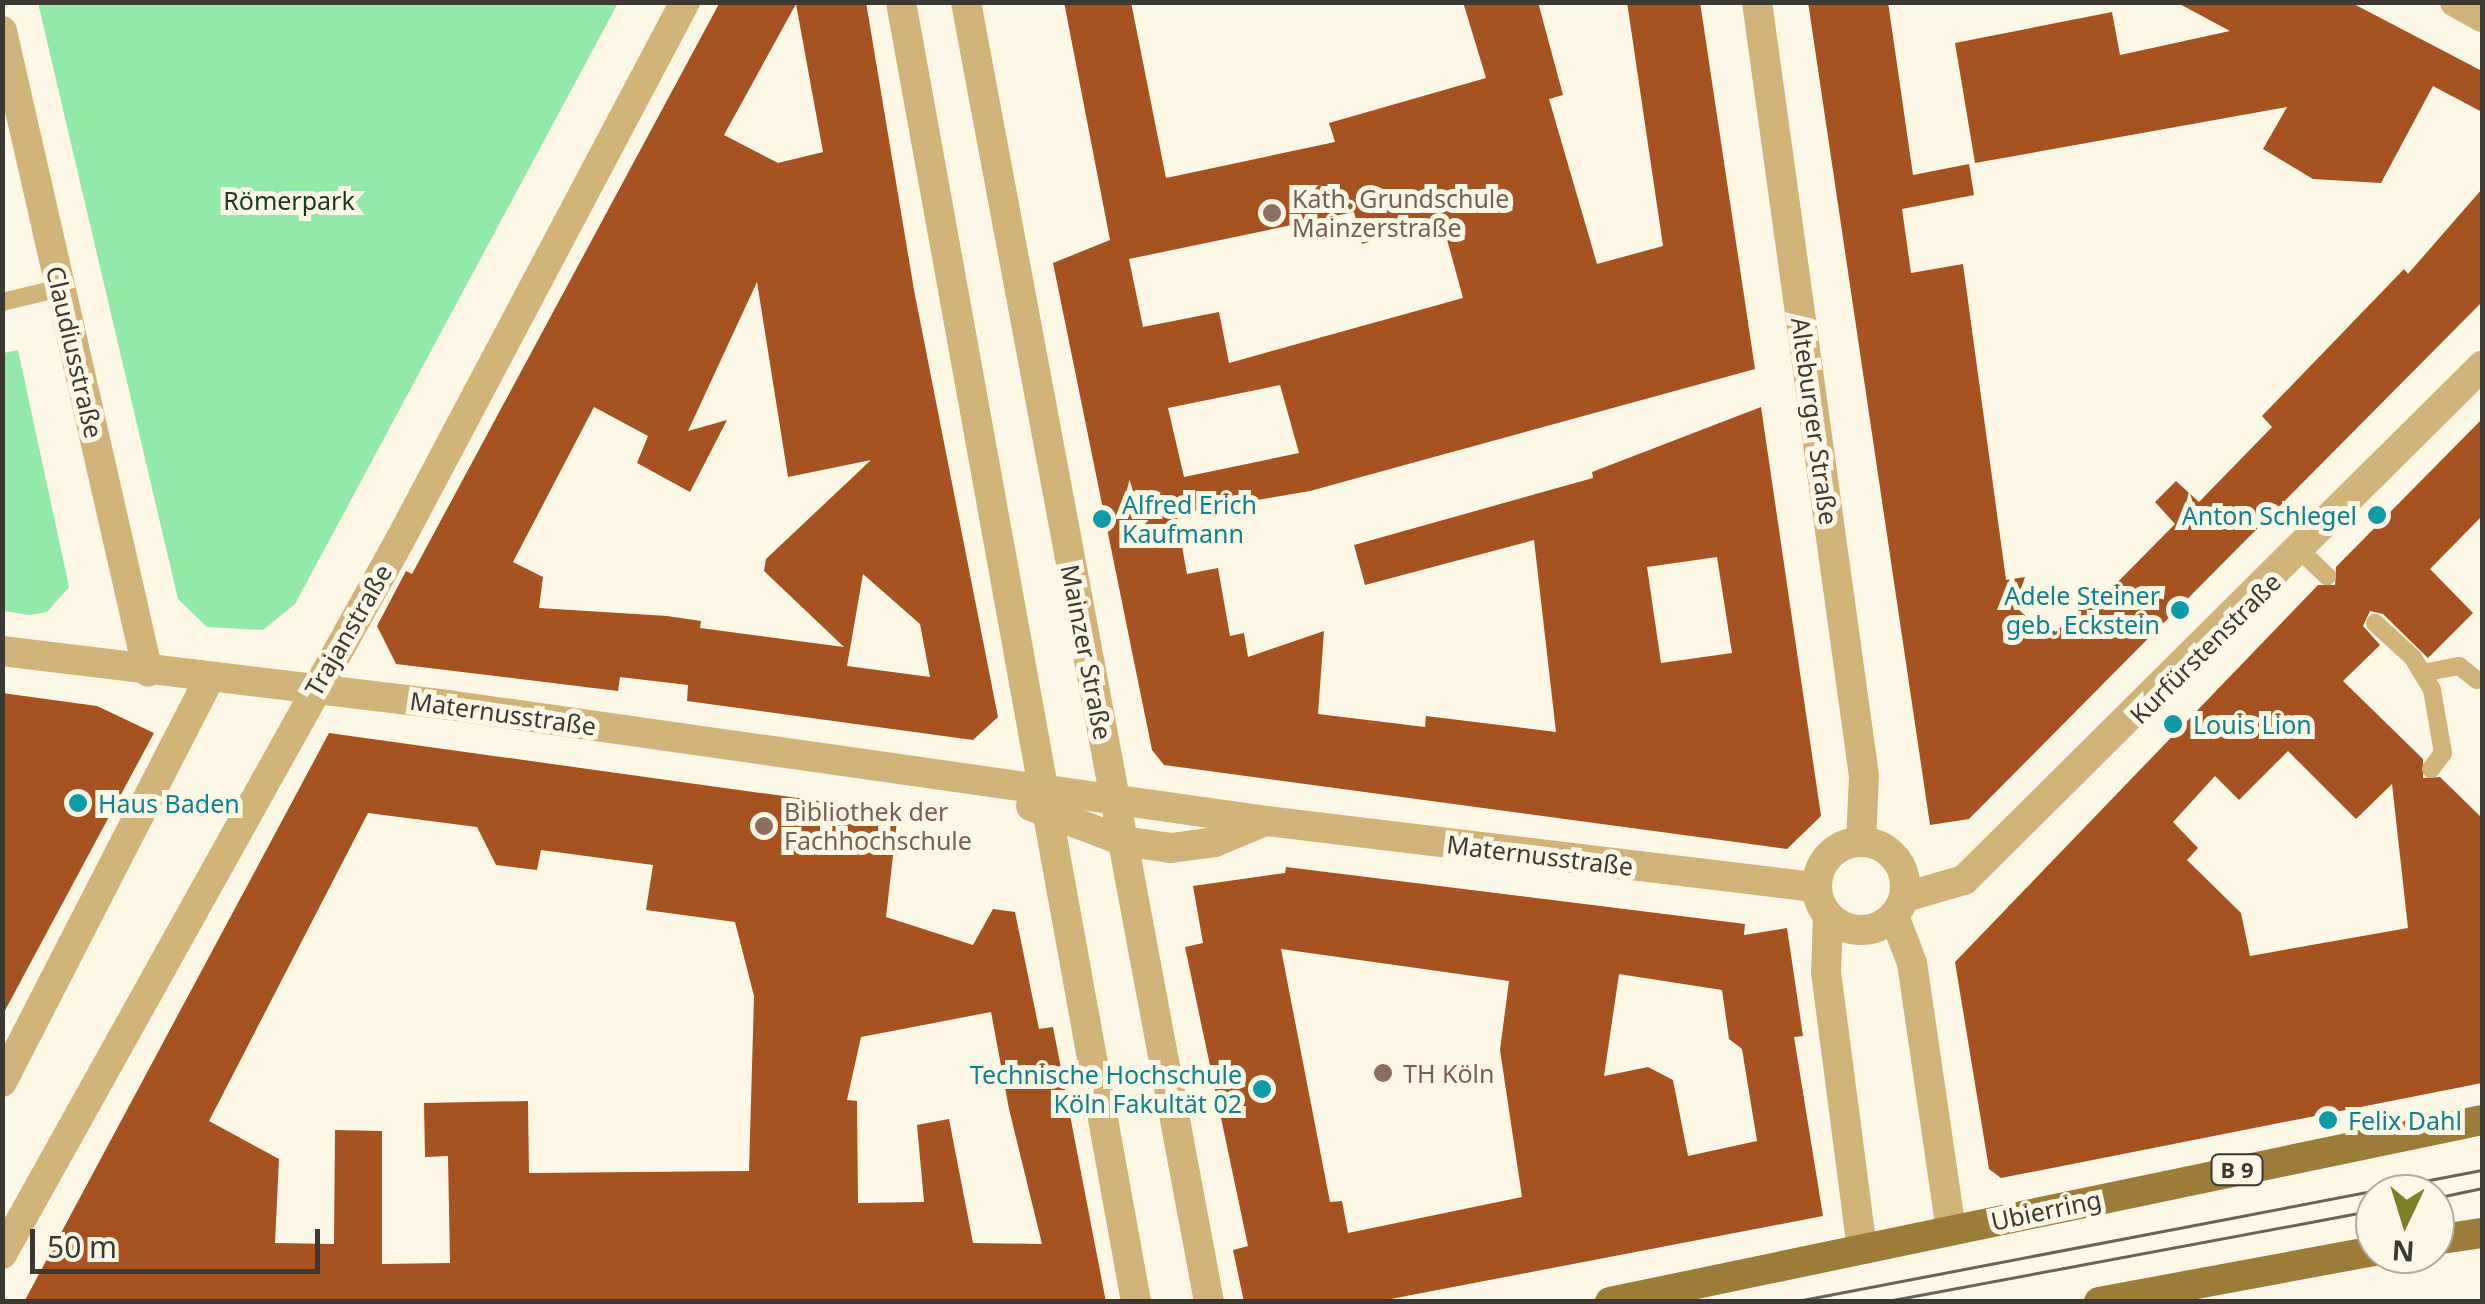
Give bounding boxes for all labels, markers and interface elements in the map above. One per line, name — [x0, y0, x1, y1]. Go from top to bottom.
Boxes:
place label: Kath. Grundschule Mainzerstraße — [1292, 184, 1509, 243]
park label: Römerpark — [223, 185, 355, 215]
marker: Kath. Grundschule Mainzerstraße — [1261, 202, 1283, 224]
street label: Claudiusstraße — [41, 263, 109, 441]
street label: Alteburger Straße — [1786, 315, 1844, 527]
place label: Alfred Erich Kaufmann — [1122, 490, 1257, 549]
place label: Anton Schlegel — [2182, 500, 2357, 530]
marker: Anton Schlegel — [2366, 504, 2388, 526]
marker: Alfred Erich Kaufmann — [1091, 508, 1113, 530]
street label: Trajanstraße — [298, 559, 398, 701]
street label: Mainzer Straße — [1055, 562, 1119, 742]
street label: Kurfürstenstraße — [2123, 566, 2287, 730]
place label: Adele Steiner geb. Eckstein — [2004, 581, 2160, 640]
marker: Adele Steiner geb. Eckstein — [2169, 599, 2191, 621]
street label: Maternusstraße — [408, 685, 598, 741]
place label: Louis Lion — [2193, 709, 2312, 739]
marker: Louis Lion — [2162, 713, 2184, 735]
place label: Haus Baden — [98, 788, 240, 818]
marker: Haus Baden — [67, 792, 89, 814]
place label: Bibliothek der Fachhochschule — [784, 797, 972, 856]
marker: Bibliothek der Fachhochschule — [753, 815, 775, 837]
street label: Maternusstraße — [1445, 829, 1635, 881]
place label: TH Köln — [1403, 1058, 1494, 1088]
place label: Technische Hochschule Köln Fakultät 02 — [970, 1060, 1242, 1119]
marker: TH Köln — [1372, 1062, 1394, 1084]
marker: Technische Hochschule Köln Fakultät 02 — [1251, 1078, 1273, 1100]
place label: Felix Dahl — [2348, 1105, 2462, 1135]
marker: Felix Dahl — [2317, 1109, 2339, 1131]
road number: B 9 — [2210, 1153, 2264, 1187]
north arrow — [2355, 1174, 2455, 1274]
street label: Ubierring — [1988, 1184, 2104, 1236]
scale bar — [35, 1209, 325, 1271]
text: 50 m — [47, 1226, 117, 1267]
text: N — [2390, 1232, 2416, 1272]

